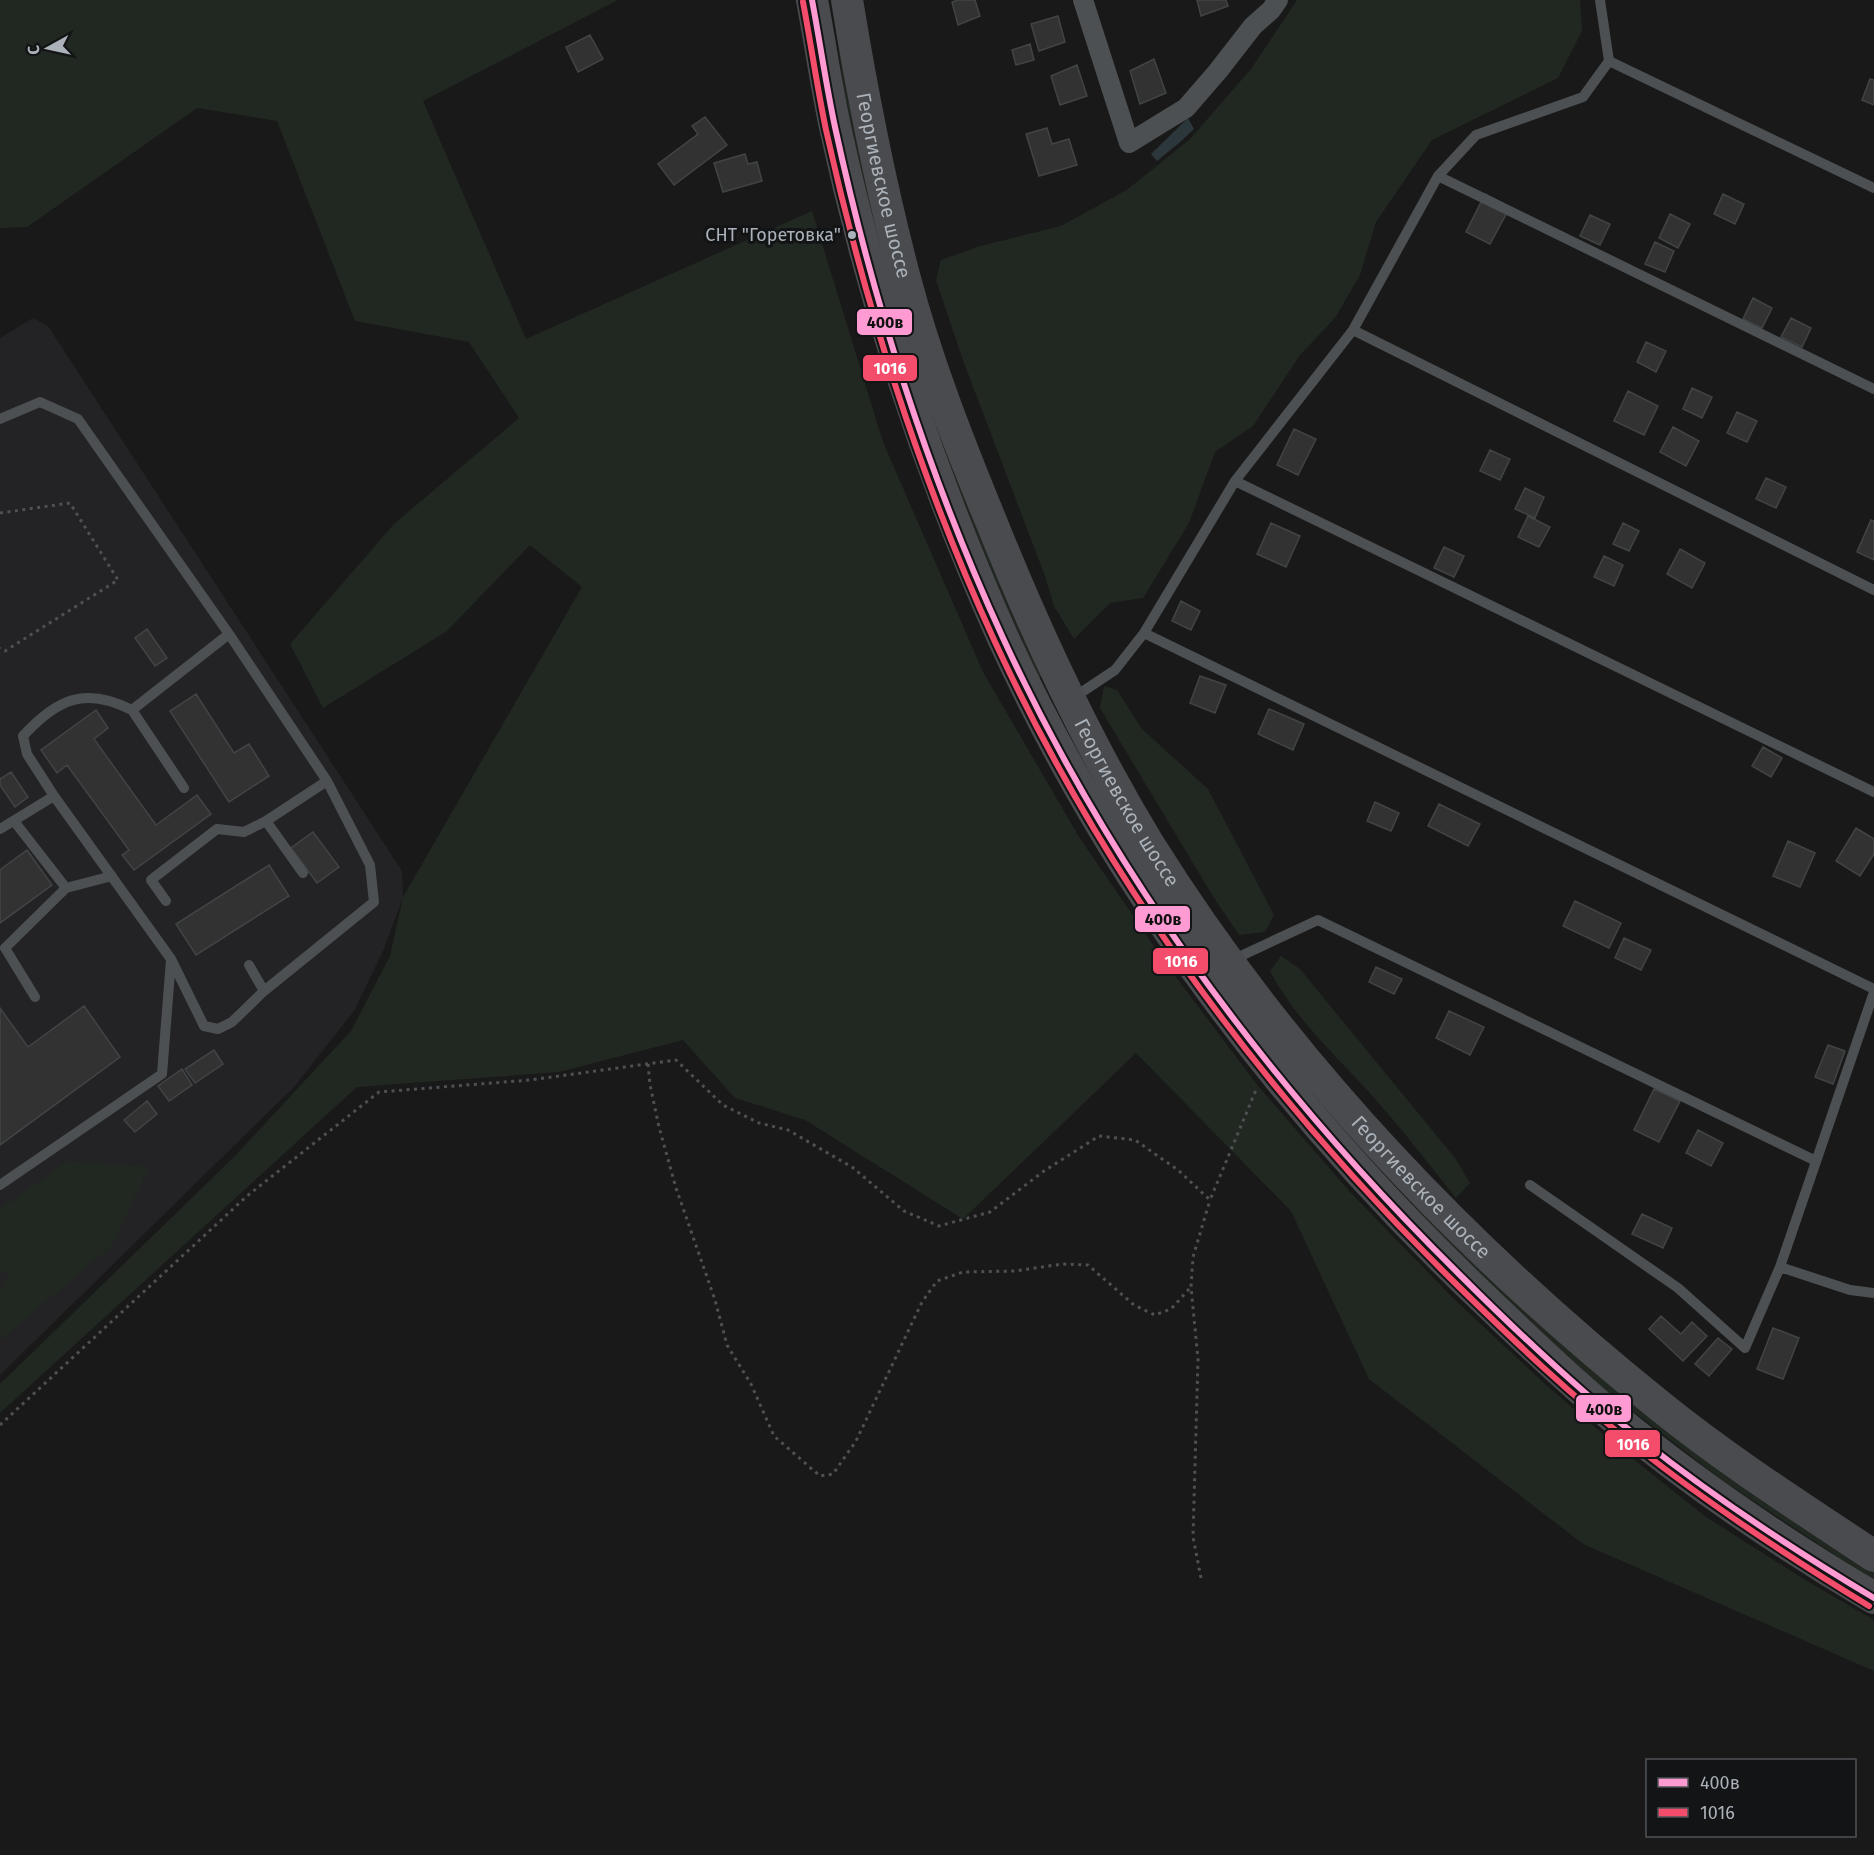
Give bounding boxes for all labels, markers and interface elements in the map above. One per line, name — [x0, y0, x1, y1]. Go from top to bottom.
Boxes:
north arrow — [18, 18, 78, 78]
text: С — [23, 43, 44, 56]
street label: Георгиевское шоссе — [851, 90, 916, 281]
place label: СНТ "Горетовка" — [705, 224, 841, 246]
marker: СНТ "Горетовка" — [846, 229, 858, 241]
line badge: 400в — [856, 308, 913, 336]
text: 400в — [867, 313, 903, 332]
line badge: 1016 — [862, 354, 918, 382]
text: 1016 — [874, 359, 906, 378]
street label: Георгиевское шоссе — [1069, 715, 1185, 891]
line badge: 400в — [1134, 905, 1191, 933]
text: 400в — [1145, 910, 1181, 929]
line badge: 1016 — [1152, 947, 1209, 975]
text: 1016 — [1165, 952, 1197, 971]
street label: Георгиевское шоссе — [1347, 1110, 1496, 1264]
line badge: 400в — [1575, 1394, 1632, 1423]
text: 400в — [1586, 1400, 1622, 1419]
line badge: 1016 — [1604, 1429, 1661, 1458]
text: 1016 — [1617, 1435, 1649, 1454]
legend — [1646, 1759, 1856, 1837]
text: 400в — [1700, 1772, 1740, 1794]
text: 1016 — [1700, 1802, 1735, 1824]

